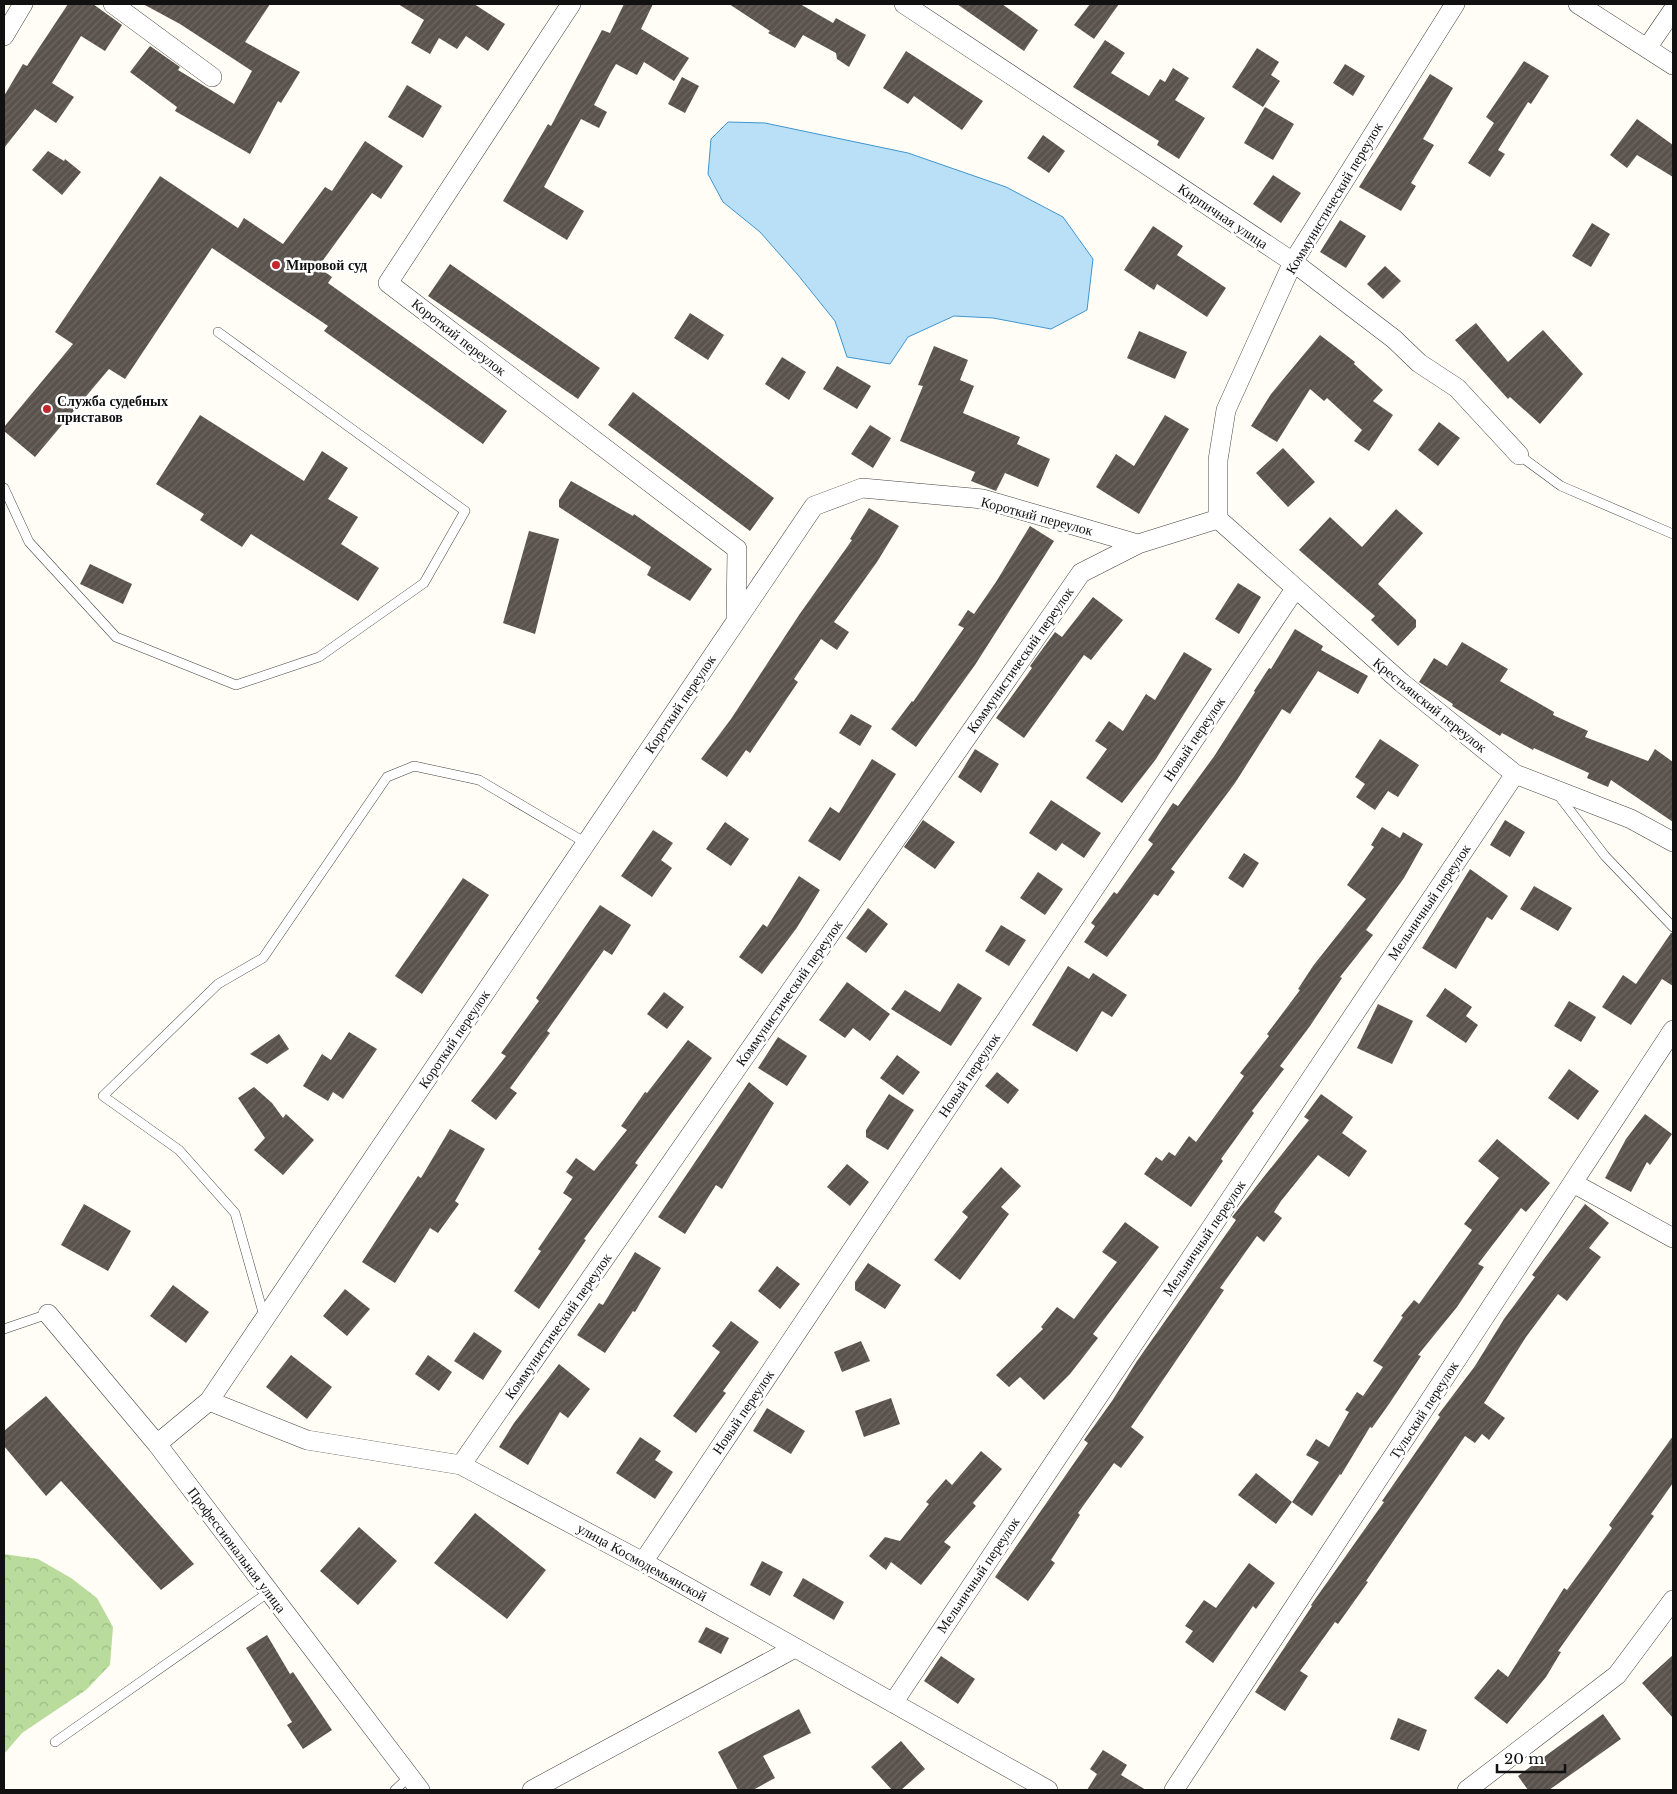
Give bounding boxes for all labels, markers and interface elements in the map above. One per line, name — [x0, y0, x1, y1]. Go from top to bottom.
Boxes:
street label: Коммунистический переулок — [1281, 119, 1387, 277]
street label: Кирпичная улица — [1175, 179, 1272, 253]
place label: Мировой суд — [286, 256, 367, 274]
marker: Мировой суд — [270, 259, 282, 271]
street label: Короткий переулок — [408, 294, 510, 380]
place label: Служба судебных приставов — [57, 392, 168, 426]
marker: Служба судебных приставов — [41, 403, 53, 415]
street label: Короткий переулок — [979, 492, 1095, 540]
street label: Коммунистический переулок — [963, 583, 1077, 737]
street label: Короткий переулок — [640, 651, 720, 757]
street label: Крестьянский переулок — [1369, 654, 1491, 757]
street label: Новый переулок — [1159, 693, 1229, 785]
street label: Мельничный переулок — [1384, 840, 1475, 963]
street label: Коммунистический переулок — [732, 916, 846, 1070]
street label: Короткий переулок — [414, 986, 494, 1092]
street label: Новый переулок — [934, 1029, 1004, 1121]
street label: Мельничный переулок — [1159, 1176, 1250, 1299]
street label: Коммунистический переулок — [501, 1249, 615, 1403]
street label: Тульский переулок — [1386, 1357, 1463, 1462]
street label: Новый переулок — [708, 1366, 778, 1458]
street label: Профессиональная улица — [184, 1484, 291, 1617]
street label: Мельничный переулок — [933, 1513, 1024, 1636]
street label: улица Космодемьянской — [574, 1519, 710, 1605]
scale bar — [1497, 1742, 1564, 1774]
text: 20 m — [1504, 1749, 1544, 1768]

